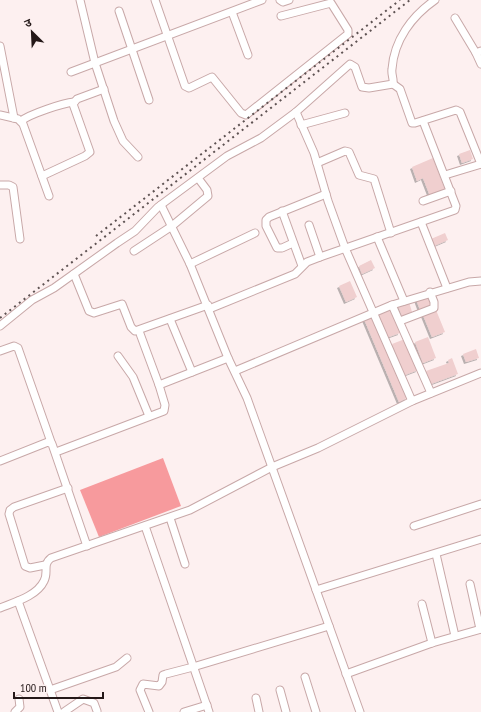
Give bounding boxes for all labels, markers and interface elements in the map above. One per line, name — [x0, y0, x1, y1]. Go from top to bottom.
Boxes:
north arrow — [12, 12, 52, 52]
text: उ — [22, 15, 34, 31]
scale bar — [14, 674, 103, 700]
text: 100 m — [20, 680, 47, 695]

